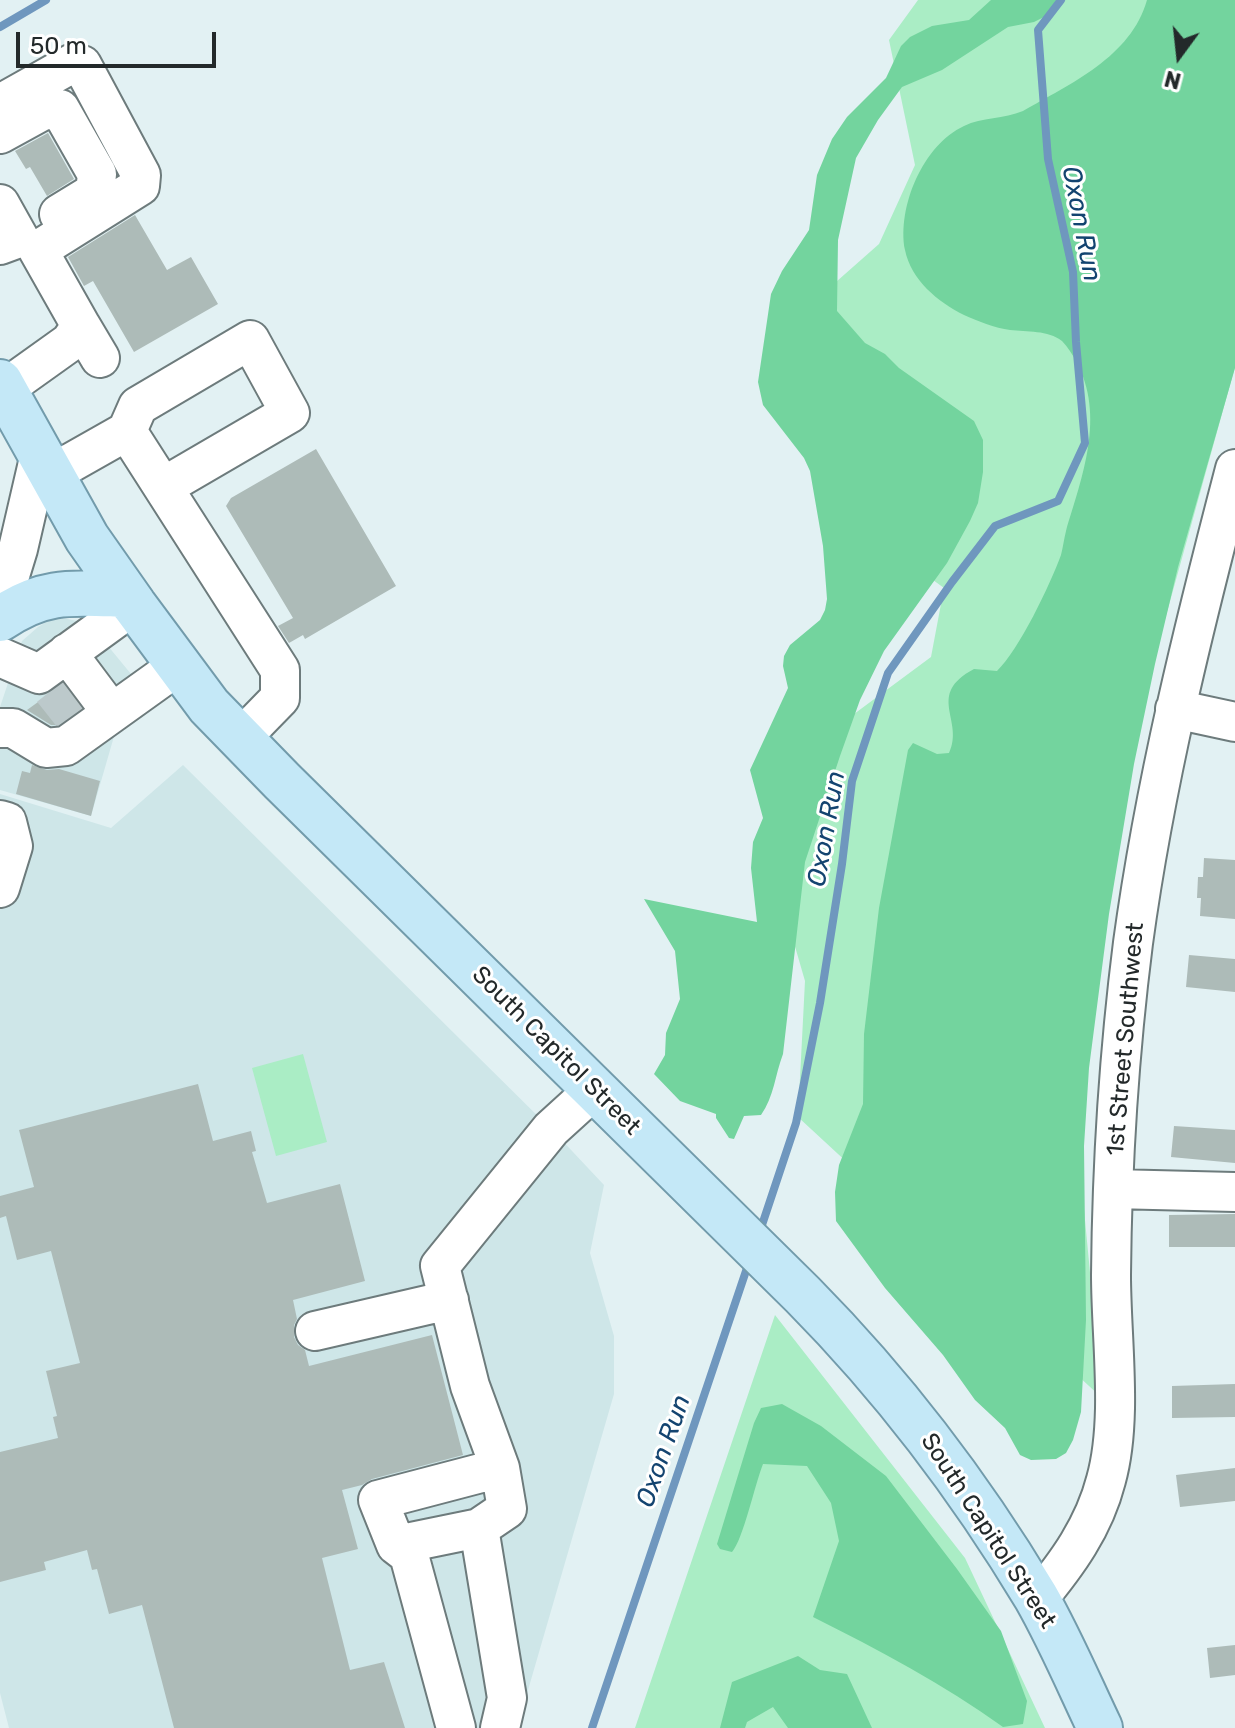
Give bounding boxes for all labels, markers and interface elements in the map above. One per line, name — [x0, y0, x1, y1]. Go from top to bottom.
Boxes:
scale bar — [20, 16, 220, 66]
north arrow — [1139, 16, 1219, 96]
text: 50 m — [30, 32, 87, 60]
text: N — [1162, 65, 1184, 95]
water label: Oxon Run — [1055, 164, 1107, 284]
water label: Oxon Run — [801, 769, 853, 889]
street label: 1st Street Southwest — [1101, 921, 1151, 1157]
street label: South Capitol Street — [466, 961, 646, 1141]
water label: Oxon Run — [630, 1391, 698, 1511]
street label: South Capitol Street — [914, 1428, 1062, 1634]

